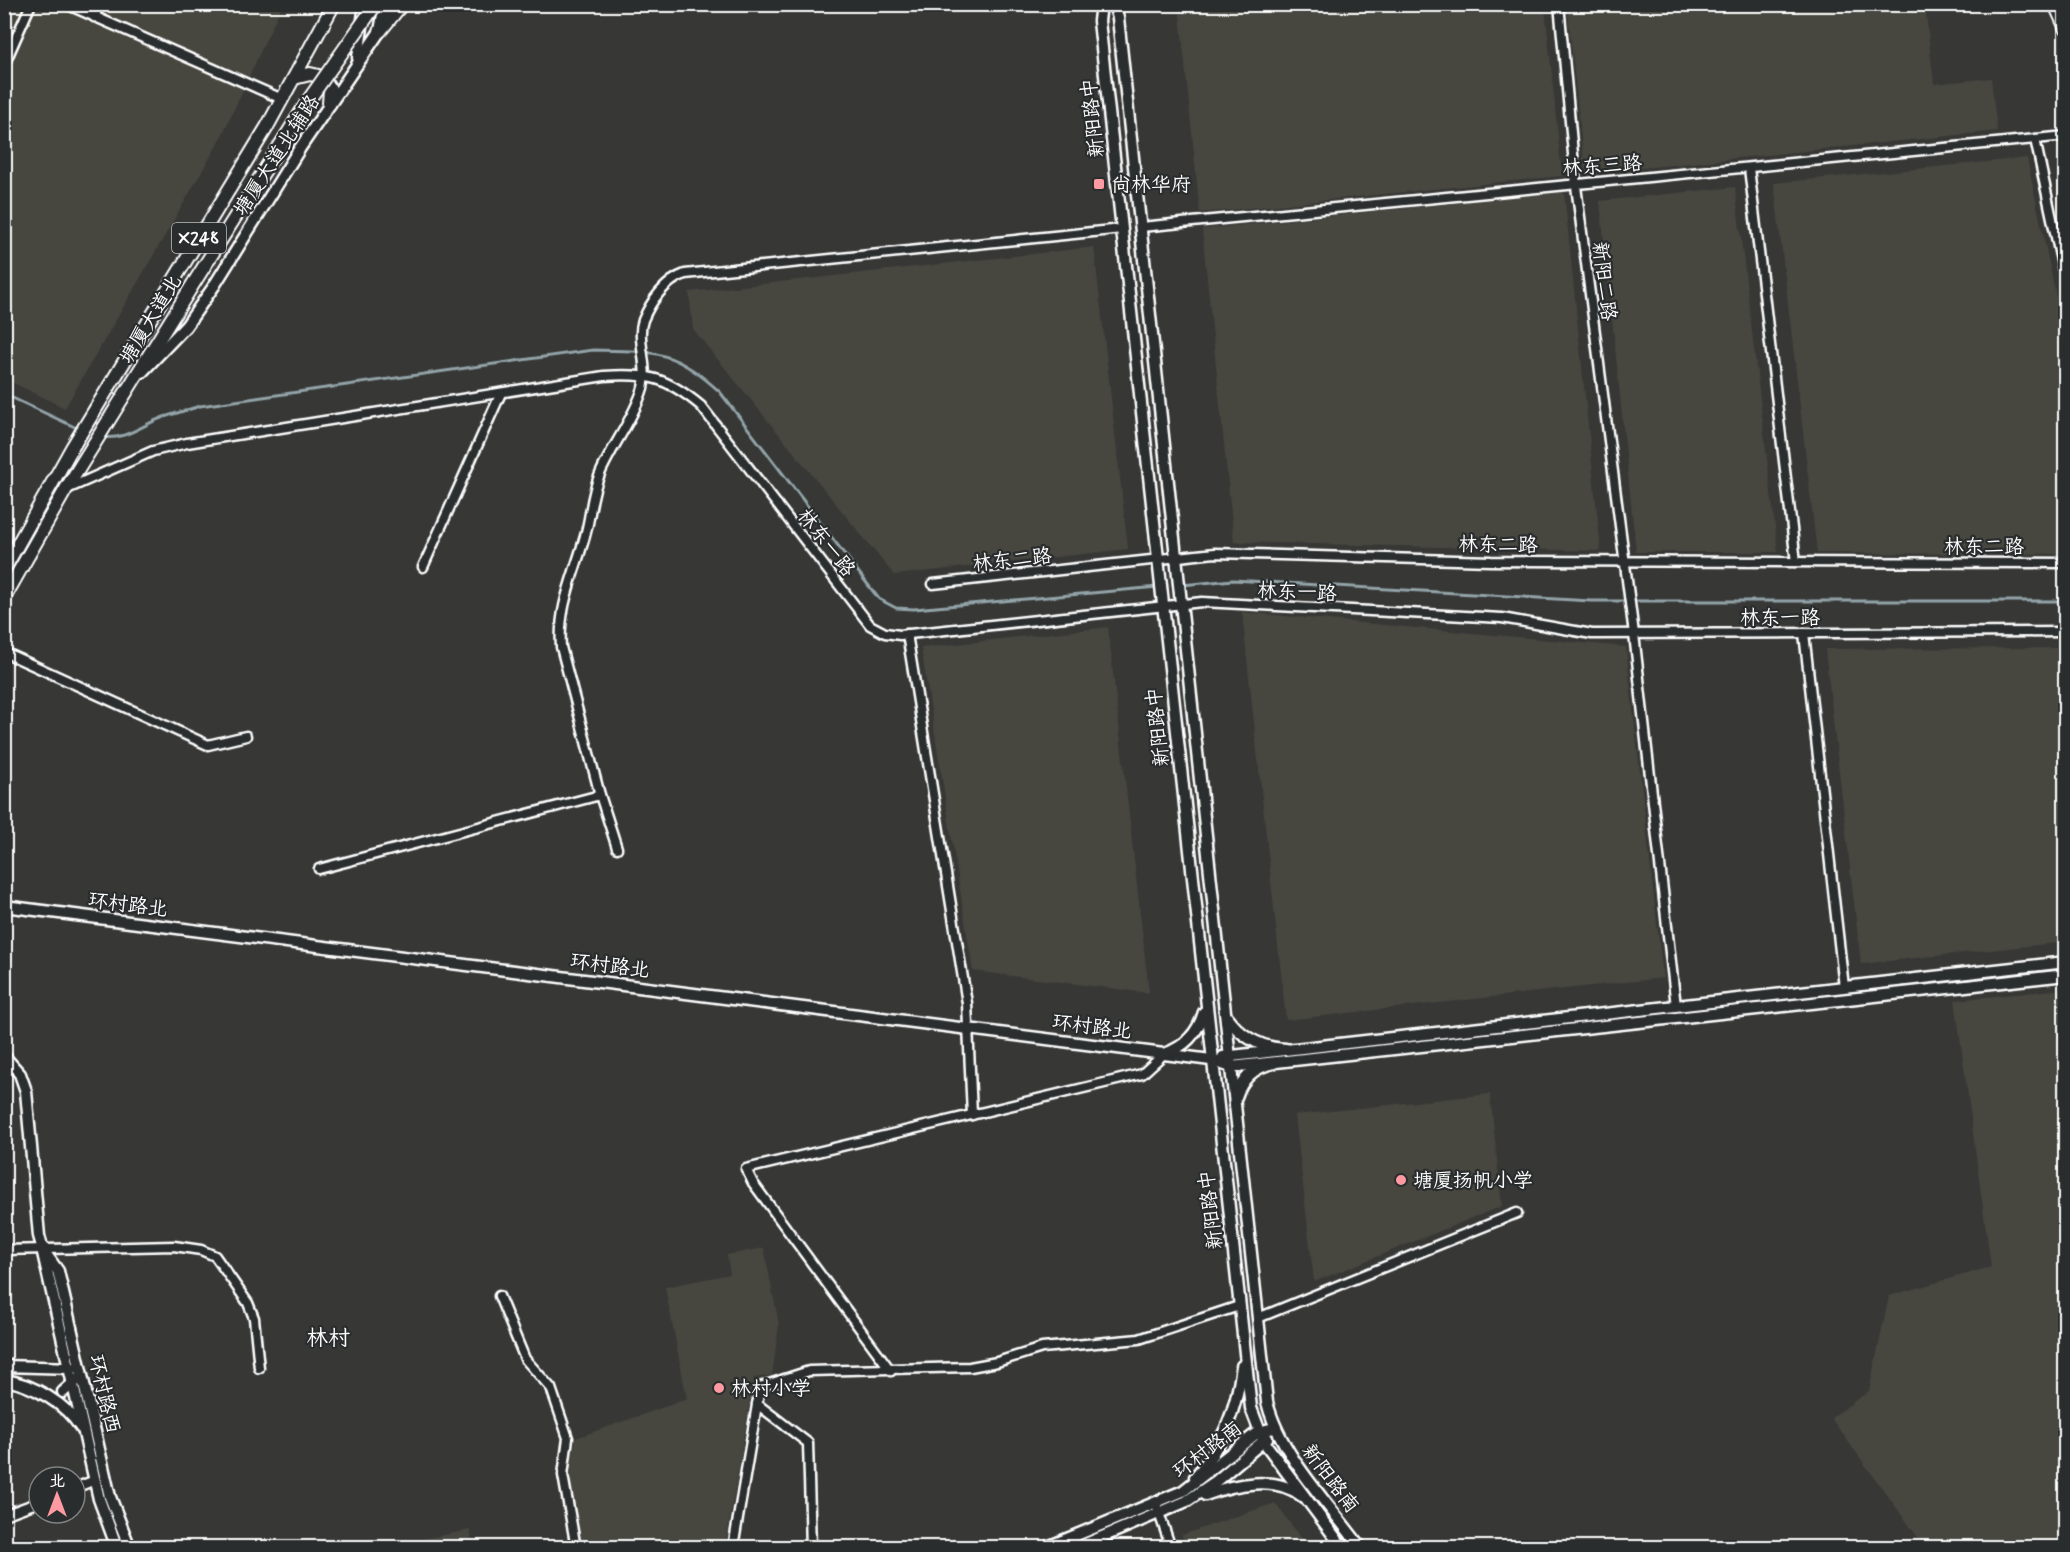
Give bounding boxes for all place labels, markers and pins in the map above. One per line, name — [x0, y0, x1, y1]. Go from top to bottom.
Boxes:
place label: 尚林华府 — [1111, 172, 1191, 199]
marker: 尚林华府 — [1092, 177, 1106, 191]
place label: 塘厦扬帆小学 — [1413, 1168, 1533, 1195]
marker: 塘厦扬帆小学 — [1394, 1173, 1408, 1187]
place label: 林村小学 — [731, 1376, 811, 1403]
marker: 林村小学 — [712, 1381, 726, 1395]

